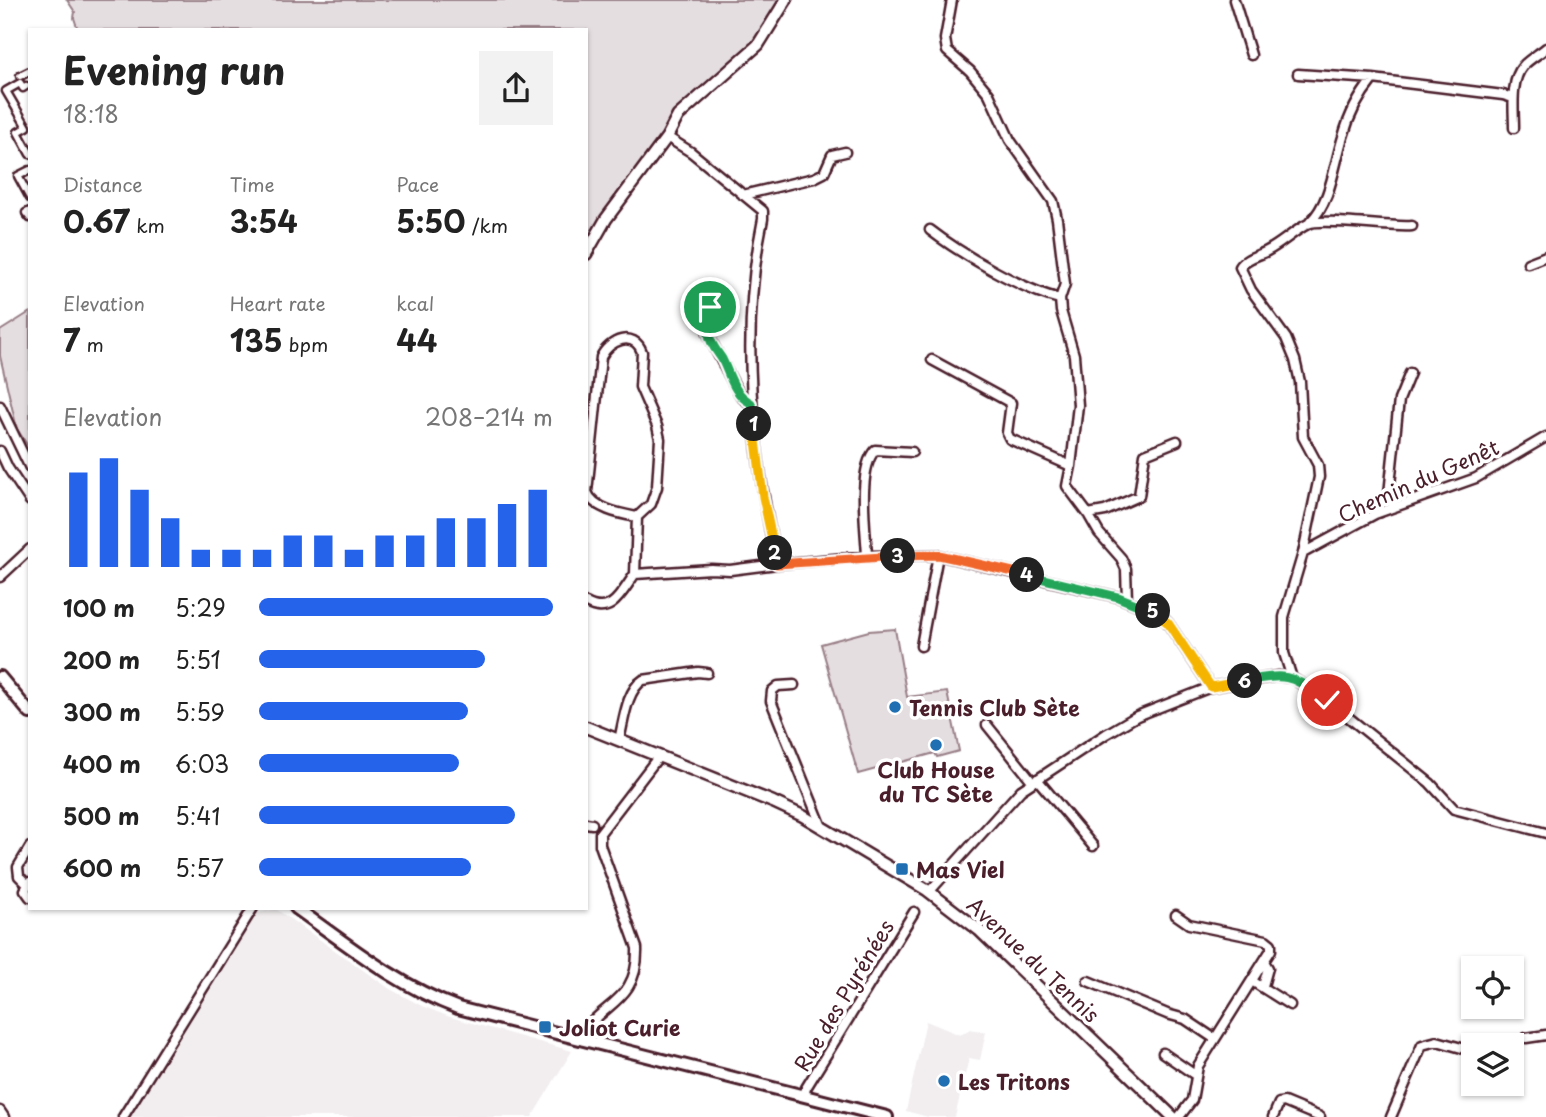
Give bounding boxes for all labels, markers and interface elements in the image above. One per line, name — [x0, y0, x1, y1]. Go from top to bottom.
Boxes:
text: Evening run — [63, 41, 285, 98]
button: share — [479, 51, 553, 125]
text: 18:18 — [63, 96, 119, 131]
text: Distance — [63, 170, 143, 198]
text: Time — [230, 170, 275, 198]
text: Pace — [396, 170, 439, 198]
text: 0.67 — [63, 198, 130, 243]
text: 3:54 — [230, 198, 298, 243]
text: 5:50 — [396, 198, 466, 243]
text: km — [130, 211, 165, 239]
text: /km — [466, 211, 508, 239]
pin — [680, 277, 740, 337]
icon: arrive — [691, 288, 729, 326]
text: Elevation — [63, 289, 145, 317]
text: Heart rate — [230, 289, 326, 317]
text: kcal — [396, 289, 434, 317]
text: 7 — [63, 317, 80, 362]
text: 135 — [230, 317, 283, 362]
text: 44 — [396, 317, 437, 362]
text: m — [80, 330, 104, 358]
text: bpm — [283, 330, 328, 358]
text: Elevation — [63, 399, 162, 434]
text: 208–214 m — [425, 399, 553, 434]
pin: 1 — [736, 406, 772, 442]
text: 1 — [749, 409, 758, 437]
street label: Chemin du Genêt — [1332, 430, 1504, 530]
pin: 2 — [758, 536, 792, 570]
text: 2 — [768, 538, 781, 566]
pin: 3 — [880, 538, 916, 574]
text: 3 — [891, 541, 904, 569]
pin: 4 — [1010, 558, 1044, 592]
text: 4 — [1020, 560, 1033, 588]
text: 100 m — [63, 590, 135, 625]
text: 5:29 — [175, 590, 226, 625]
pin: 5 — [1136, 594, 1170, 628]
text: 5 — [1146, 596, 1159, 624]
text: 200 m — [63, 642, 140, 677]
text: 5:51 — [175, 642, 221, 677]
pin: 6 — [1228, 664, 1262, 698]
text: 6 — [1238, 666, 1251, 694]
pin — [1297, 670, 1357, 730]
icon: check — [1308, 681, 1346, 719]
place label: Tennis Club Sète — [909, 691, 1080, 723]
text: 300 m — [63, 694, 141, 729]
text: 5:59 — [175, 694, 225, 729]
marker: Tennis Club Sète — [887, 699, 903, 715]
marker: Club House du TC Sète — [928, 737, 944, 753]
text: 400 m — [63, 746, 141, 781]
text: 6:03 — [175, 746, 229, 781]
place label: Club House du TC Sète — [877, 753, 995, 809]
text: 500 m — [63, 798, 140, 833]
text: 5:41 — [175, 798, 221, 833]
text: 600 m — [63, 850, 141, 885]
text: 5:57 — [175, 850, 224, 885]
place label: Mas Viel — [916, 853, 1004, 885]
marker: Mas Viel — [894, 861, 910, 877]
street label: Avenue du Tennis — [960, 889, 1108, 1029]
street label: Rue des Pyrénées — [785, 913, 901, 1077]
map controls — [1461, 956, 1524, 1096]
button: locate — [1461, 956, 1524, 1019]
place label: Joliot Curie — [559, 1011, 680, 1043]
marker: Joliot Curie — [537, 1019, 553, 1035]
button: layers — [1461, 1033, 1524, 1096]
place label: Les Tritons — [958, 1065, 1070, 1097]
marker: Les Tritons — [936, 1073, 952, 1089]

